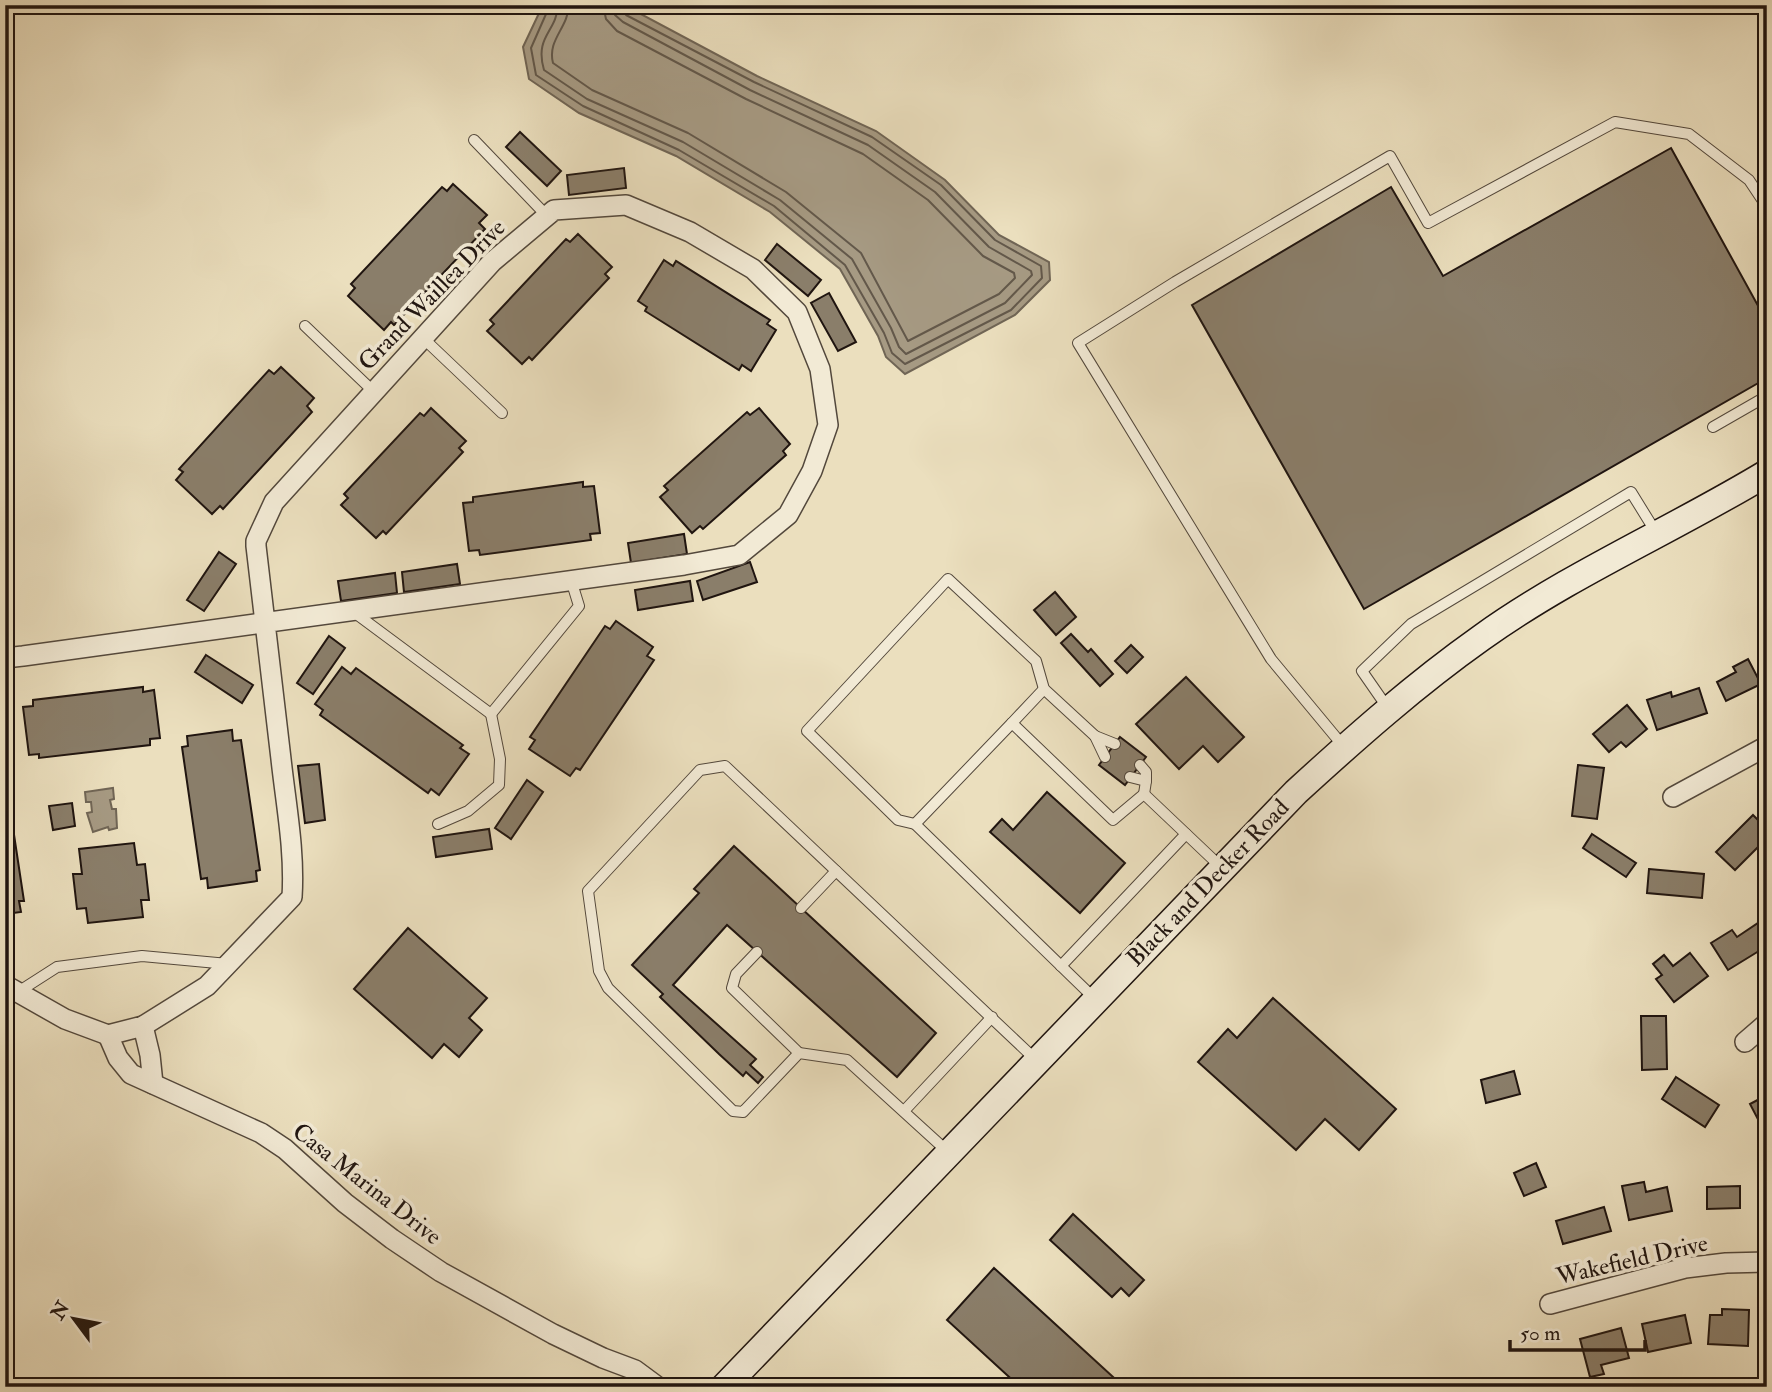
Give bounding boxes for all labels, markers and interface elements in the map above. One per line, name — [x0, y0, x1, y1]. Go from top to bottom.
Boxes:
street label: Grand Waillea Drive — [352, 213, 512, 377]
street label: Black and Decker Road — [1120, 792, 1296, 973]
street label: Casa Marina Drive — [286, 1116, 448, 1252]
street label: Wakefield Drive — [1552, 1228, 1711, 1293]
north arrow — [38, 1284, 108, 1354]
text: N — [45, 1296, 76, 1325]
scale bar — [1510, 1308, 1644, 1352]
text: 50 m — [1520, 1320, 1561, 1347]

